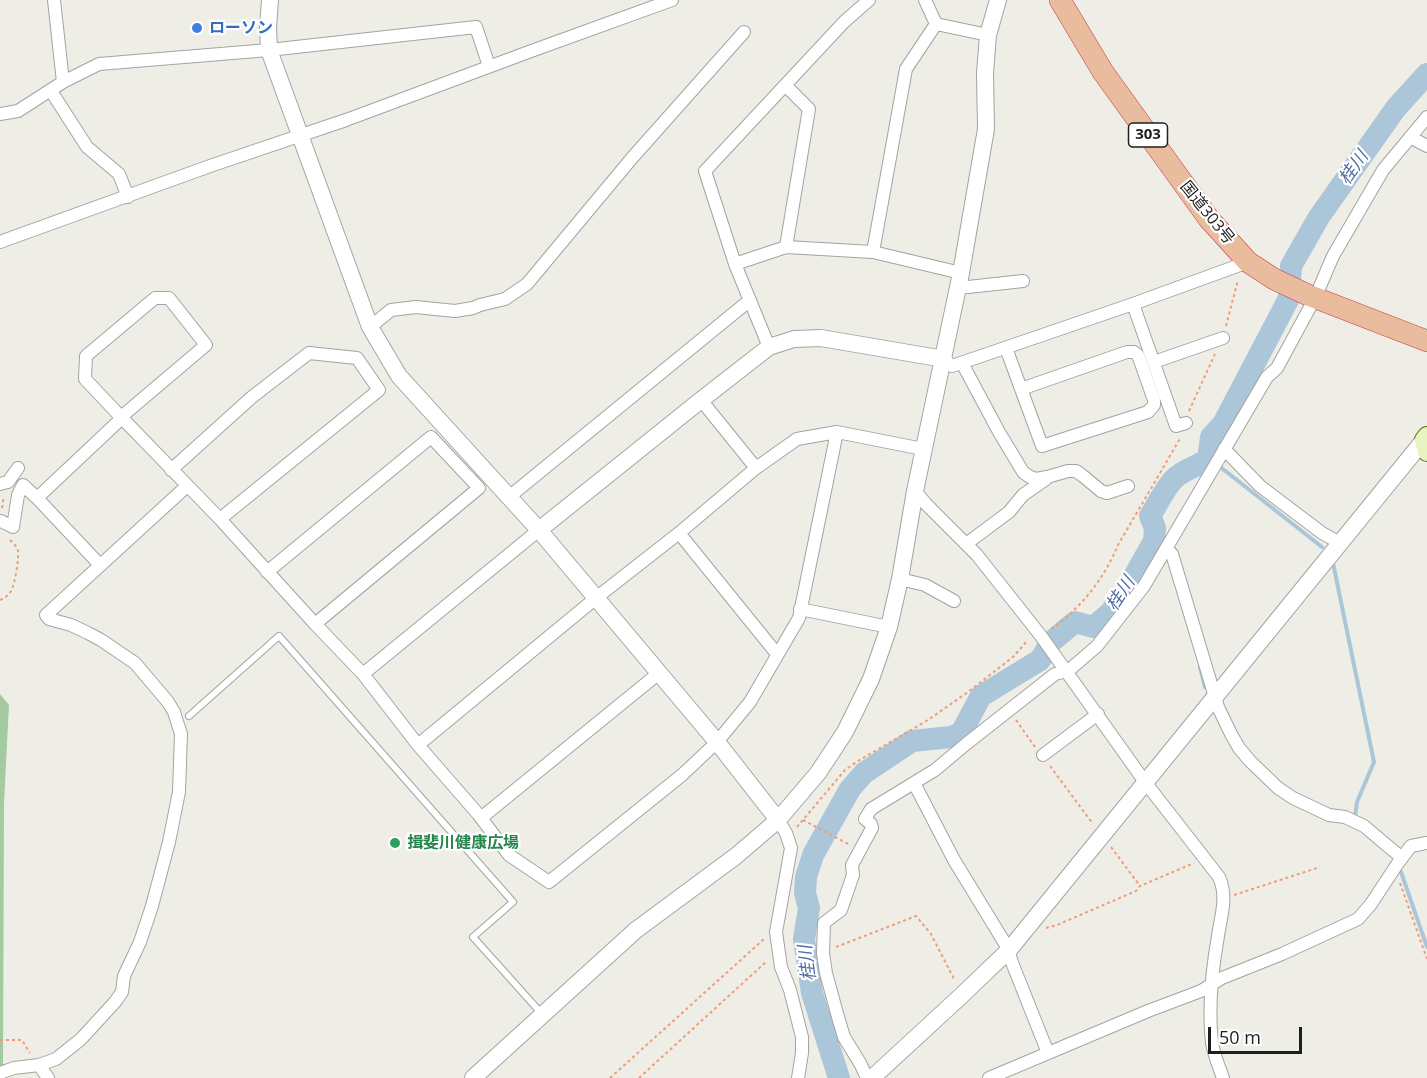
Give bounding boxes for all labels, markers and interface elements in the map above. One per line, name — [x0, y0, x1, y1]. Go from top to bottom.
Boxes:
place label: ローソン — [209, 18, 273, 38]
marker: ローソン — [190, 21, 204, 35]
road number: 303 — [1128, 123, 1168, 147]
water label: 桂川 — [1335, 147, 1373, 189]
street label: 国道303号 — [1176, 178, 1238, 248]
water label: 桂川 — [1102, 573, 1140, 615]
place label: 揖斐川健康広場 — [407, 833, 519, 853]
marker: 揖斐川健康広場 — [388, 836, 402, 850]
water label: 桂川 — [795, 944, 821, 982]
scale bar — [1211, 1015, 1306, 1053]
text: 50 m — [1219, 1025, 1261, 1049]

